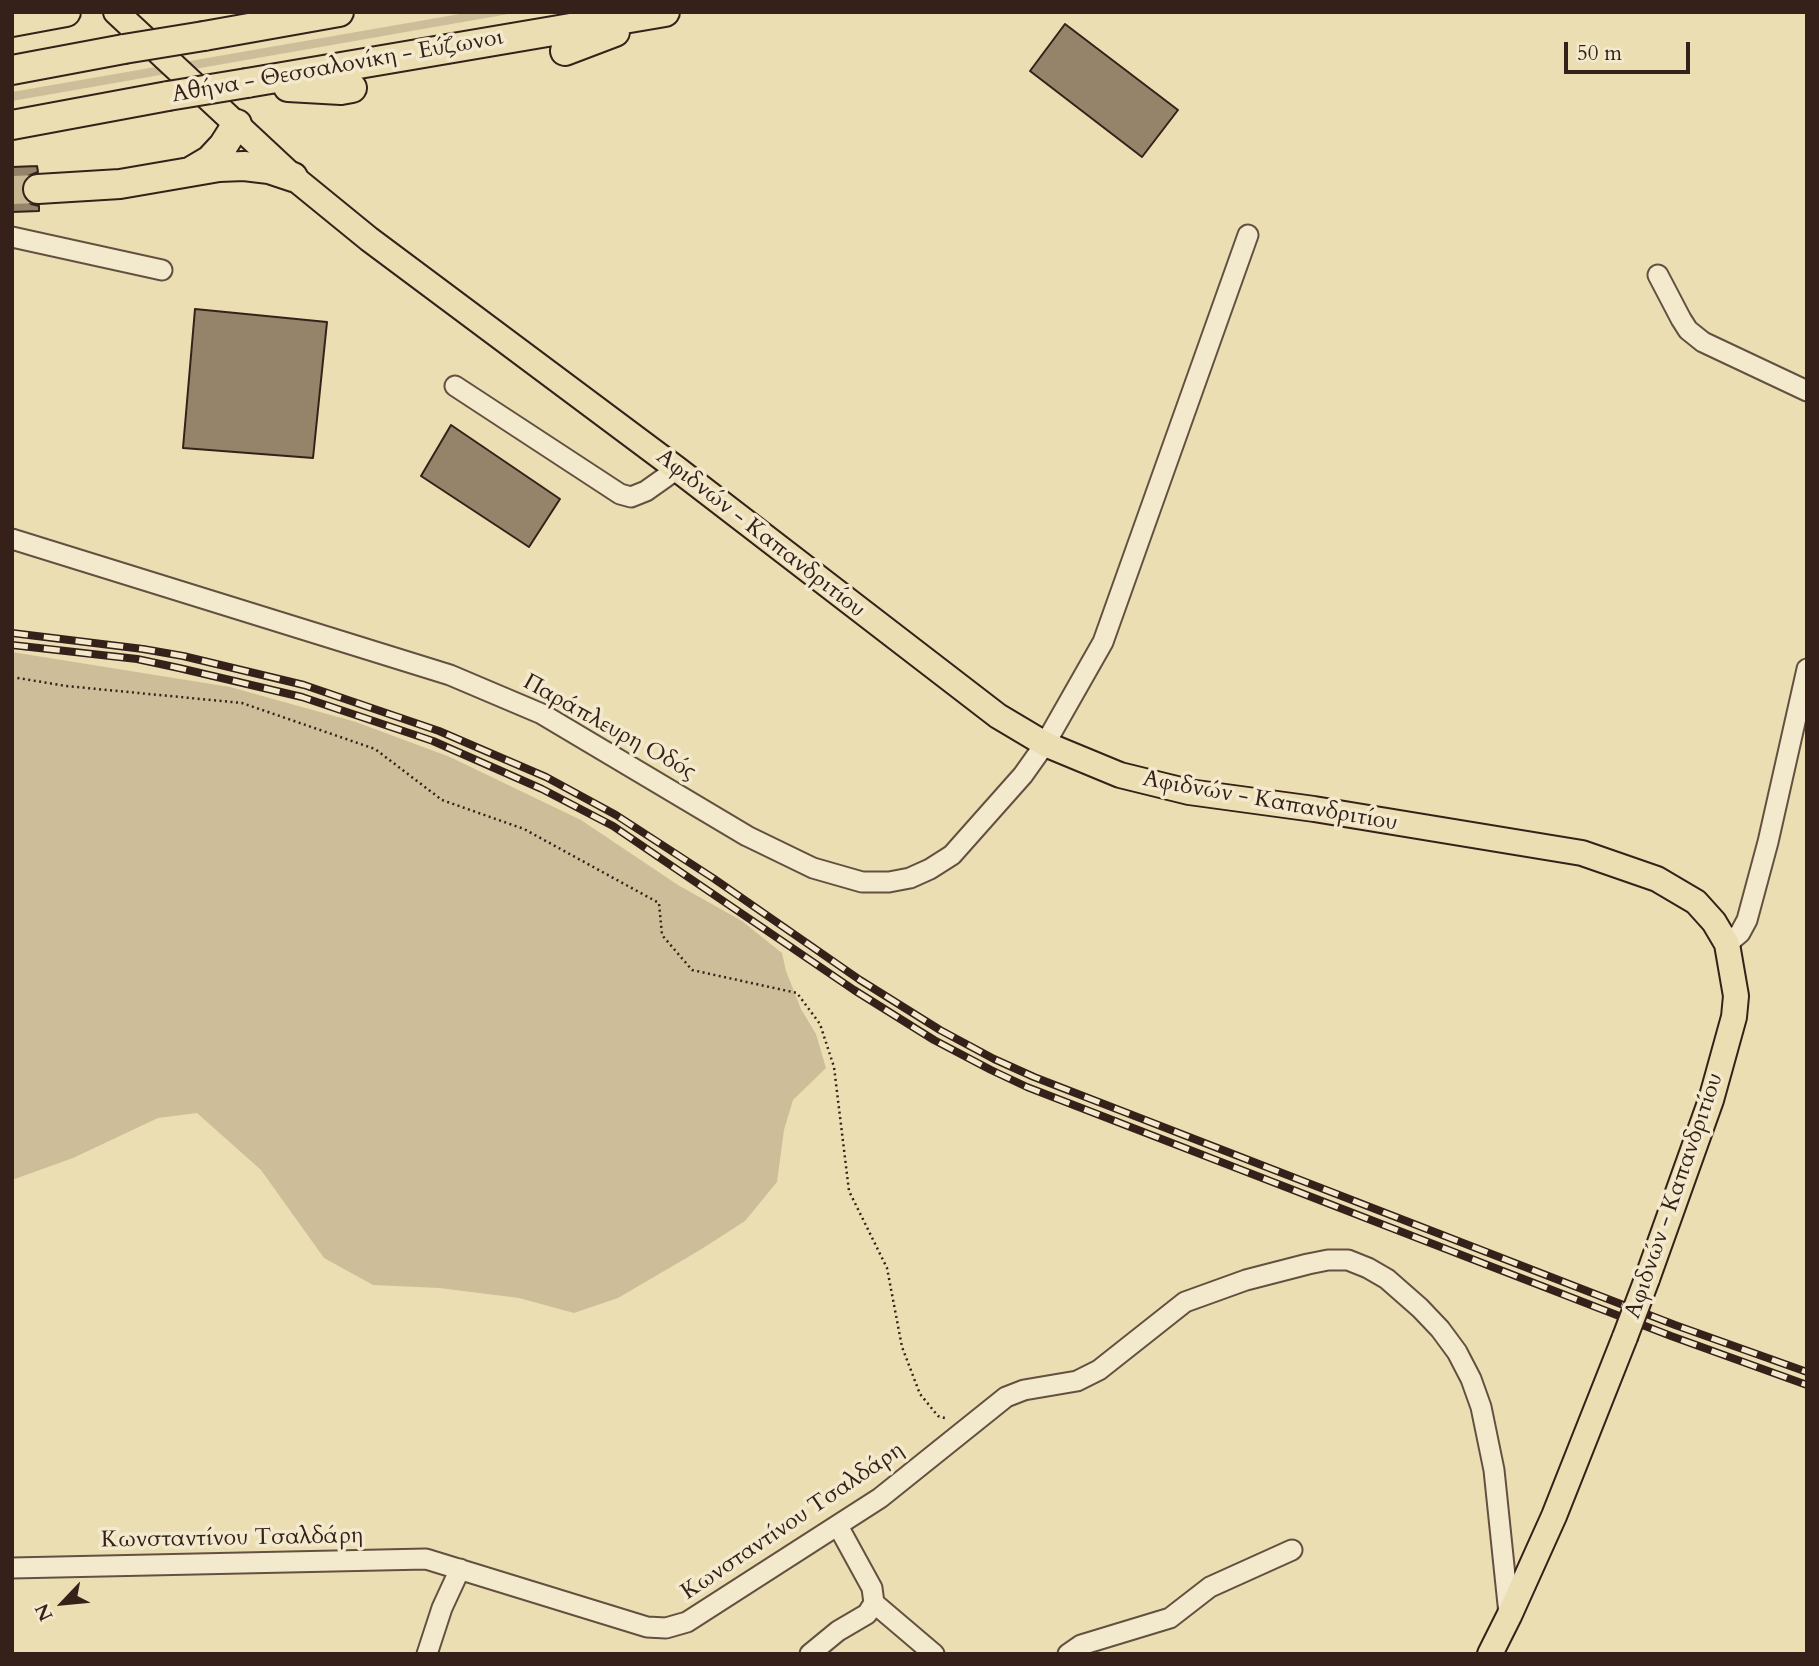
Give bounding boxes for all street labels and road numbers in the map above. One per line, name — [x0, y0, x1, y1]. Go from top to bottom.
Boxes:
street label: Αθήνα - Θεσσαλονίκη - Εύζωνοι — [170, 24, 506, 110]
street label: Αφιδνών - Καπανδριτίου — [650, 444, 870, 624]
street label: Παράπλευρη Οδός — [518, 669, 700, 787]
street label: Αφιδνών - Καπανδριτίου — [1141, 766, 1399, 838]
street label: Αφιδνών - Καπανδριτίου — [1620, 1070, 1730, 1322]
street label: Κωνσταντίνου Τσαλδάρη — [677, 1437, 909, 1607]
street label: Κωνσταντίνου Τσαλδάρη — [101, 1523, 363, 1555]

